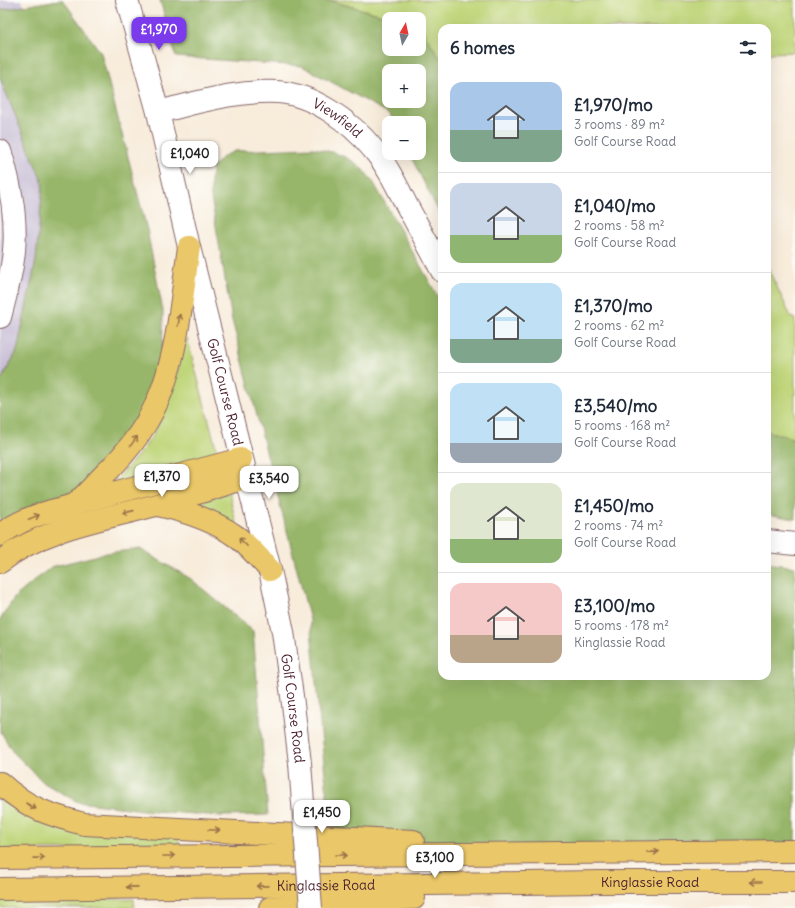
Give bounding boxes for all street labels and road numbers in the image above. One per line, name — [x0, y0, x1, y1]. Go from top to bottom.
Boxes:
street label: Viewfield — [310, 94, 366, 142]
street label: Golf Course Road — [203, 336, 247, 447]
street label: Golf Course Road — [277, 652, 309, 764]
street label: Kinglassie Road — [601, 873, 699, 891]
street label: Kinglassie Road — [277, 876, 375, 895]

